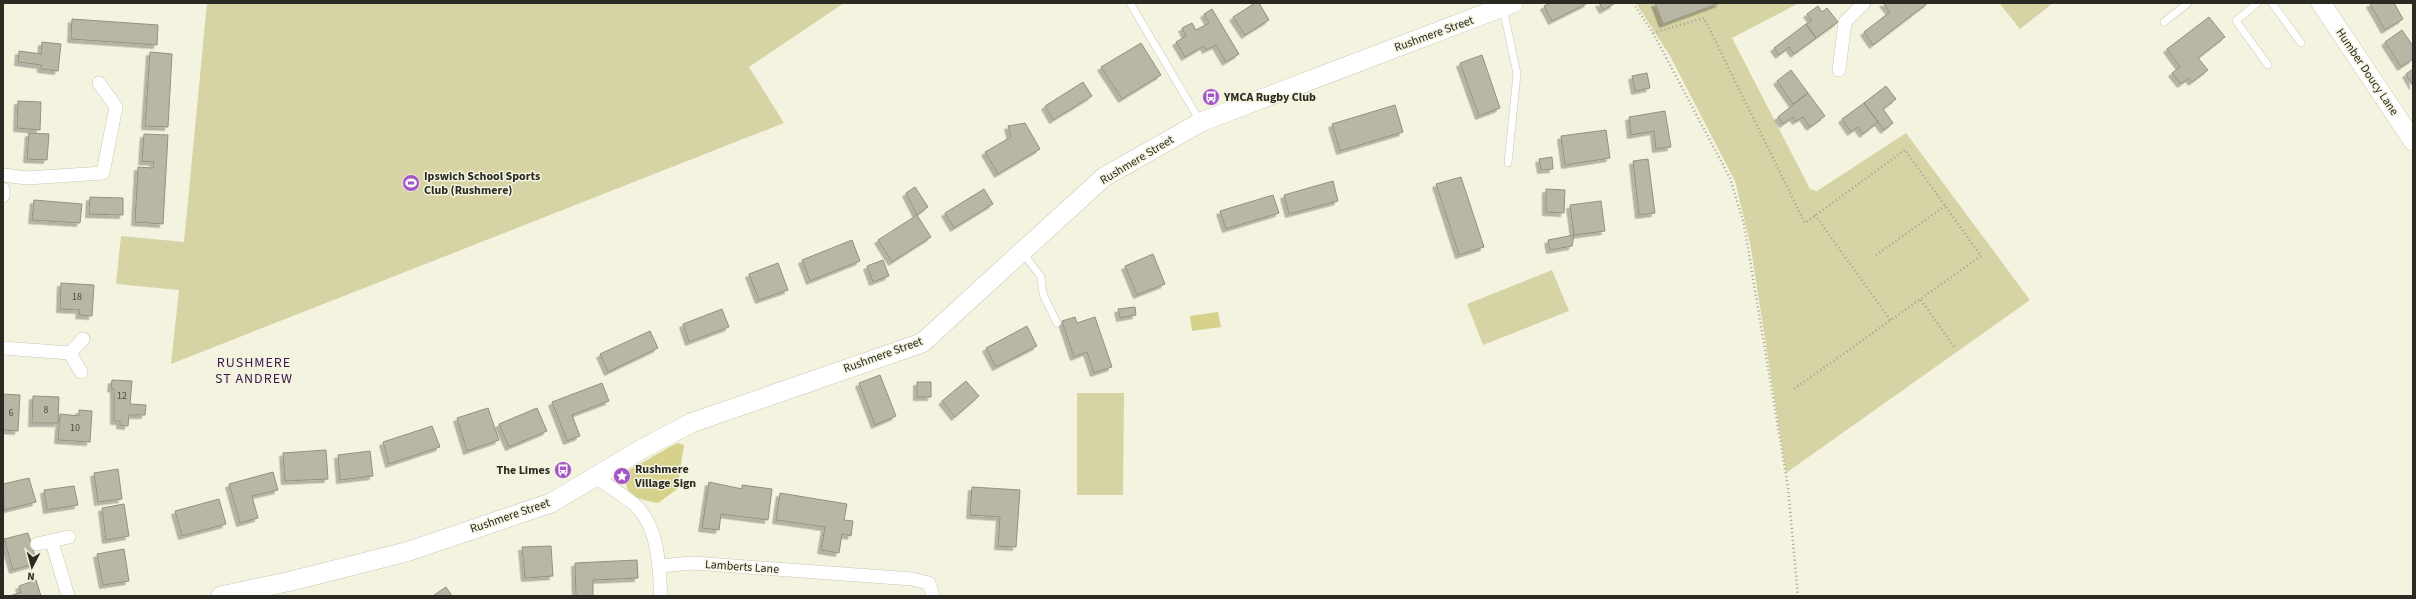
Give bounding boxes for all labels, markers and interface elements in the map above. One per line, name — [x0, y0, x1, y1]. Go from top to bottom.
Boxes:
street label: Rushmere Street — [1392, 12, 1476, 56]
street label: Humber Doucy Lane — [2331, 25, 2403, 119]
bus stop icon: YMCA Rugby Club — [1201, 87, 1221, 107]
place label: YMCA Rugby Club — [1223, 89, 1316, 106]
street label: Rushmere Street — [1097, 131, 1177, 189]
place label: Ipswich School Sports Club (Rushmere) — [424, 168, 540, 199]
sports icon: Ipswich School Sports Club (Rushmere) — [401, 173, 421, 193]
house number: 18 — [72, 290, 82, 304]
street label: Rushmere Street — [841, 333, 925, 377]
district label: RUSHMERE ST ANDREW — [215, 353, 293, 389]
house number: 12 — [117, 389, 127, 403]
house number: 8 — [44, 403, 49, 417]
house number: 6 — [9, 406, 14, 420]
house number: 10 — [70, 421, 80, 435]
bus stop icon: The Limes — [553, 460, 573, 480]
place label: Rushmere Village Sign — [634, 461, 696, 492]
place label: The Limes — [497, 462, 550, 479]
place icon: Rushmere Village Sign — [612, 466, 632, 486]
street label: Rushmere Street — [468, 494, 552, 538]
north arrow — [12, 547, 52, 587]
street label: Lamberts Lane — [704, 556, 780, 578]
text: N — [27, 569, 35, 584]

